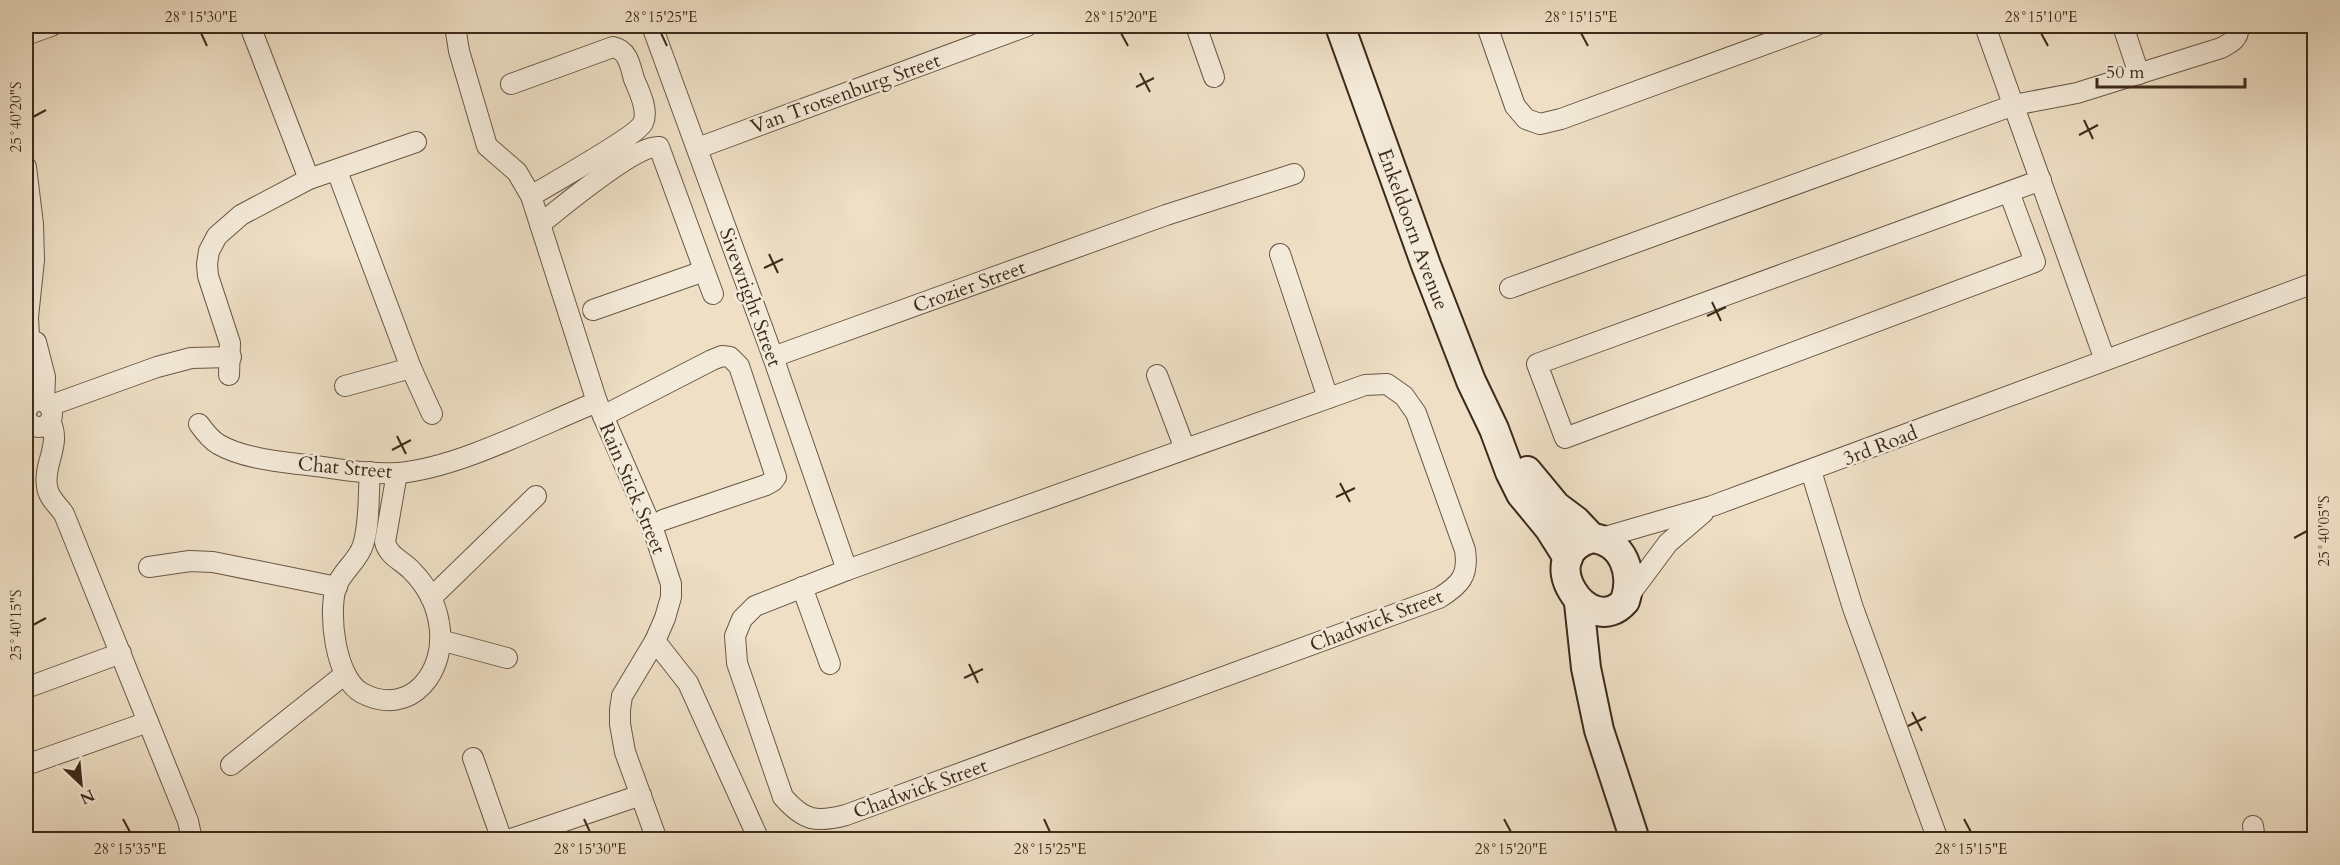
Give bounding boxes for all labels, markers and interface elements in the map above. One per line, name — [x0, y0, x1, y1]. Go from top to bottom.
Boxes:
text: 28°15'30"E — [165, 7, 237, 27]
text: 28°15'25"E — [625, 7, 697, 27]
text: 28°15'20"E — [1085, 7, 1157, 27]
text: 28°15'15"E — [1545, 7, 1617, 27]
text: 28°15'10"E — [2005, 7, 2077, 27]
street label: Van Trotsenburg Street — [747, 46, 944, 140]
scale bar — [2097, 51, 2246, 89]
text: 50 m — [2106, 60, 2145, 85]
text: 25°40'20"S — [6, 82, 26, 152]
street label: Enkeldoorn Avenue — [1371, 145, 1455, 314]
street label: Sivewright Street — [713, 224, 788, 371]
street label: Crozier Street — [909, 253, 1030, 319]
street label: Rain Stick Street — [593, 418, 673, 559]
street label: 3rd Road — [1839, 419, 1922, 472]
street label: Chat Street — [297, 450, 394, 485]
text: 25°40'05"S — [2314, 496, 2334, 566]
street label: Chadwick Street — [1306, 582, 1447, 658]
text: 25°40'15"S — [6, 590, 26, 660]
street label: Chadwick Street — [850, 752, 991, 825]
north arrow — [51, 754, 111, 814]
text: N — [76, 784, 98, 810]
text: 28°15'35"E — [94, 839, 166, 859]
text: 28°15'30"E — [554, 839, 626, 859]
text: 28°15'25"E — [1014, 839, 1086, 859]
text: 28°15'20"E — [1475, 839, 1547, 859]
text: 28°15'15"E — [1935, 839, 2007, 859]

